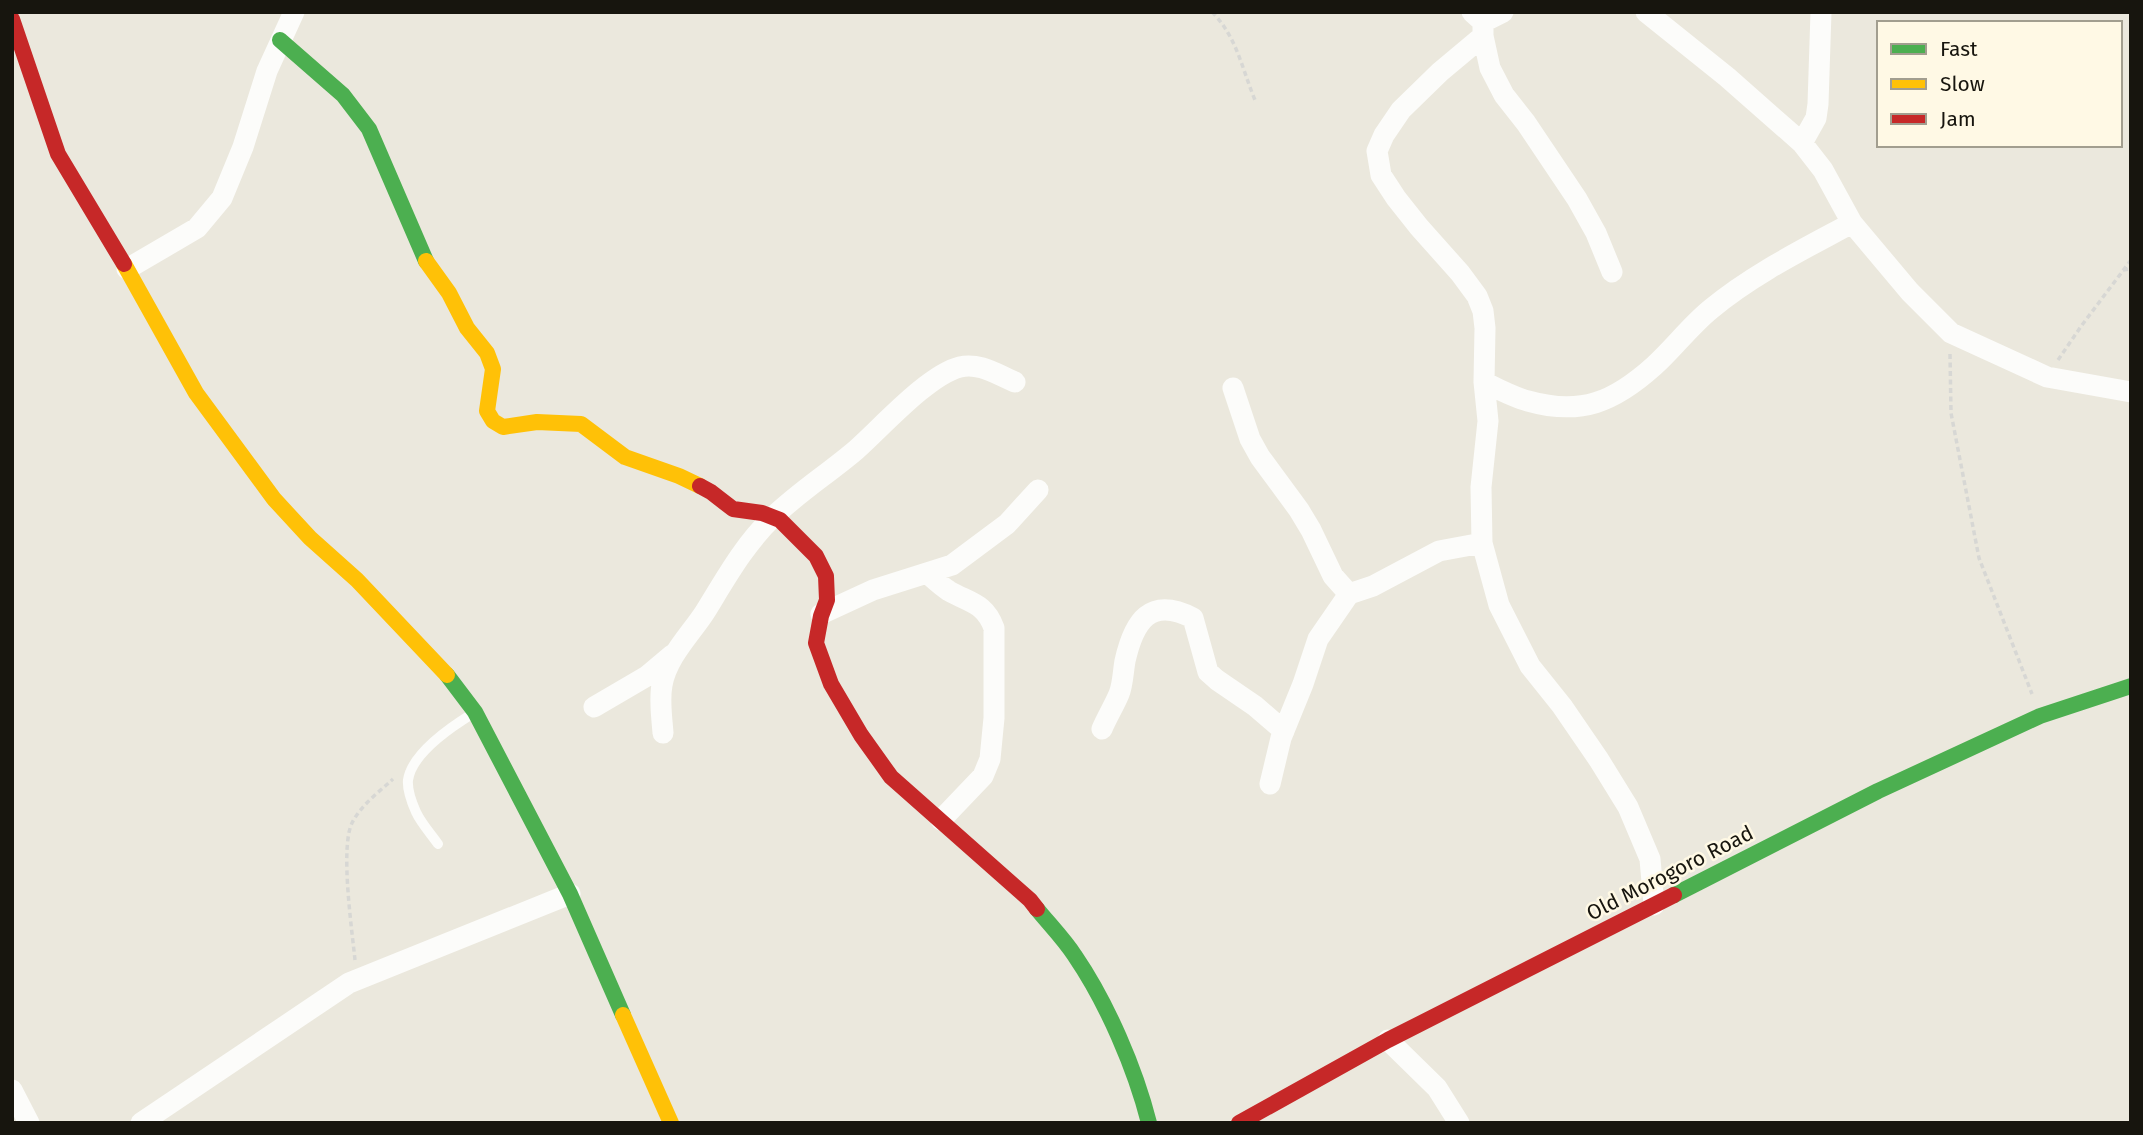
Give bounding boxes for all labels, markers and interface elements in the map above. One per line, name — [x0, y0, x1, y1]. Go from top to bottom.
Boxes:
legend — [1877, 21, 2122, 147]
text: Fast — [1940, 36, 1978, 62]
text: Slow — [1940, 71, 1985, 97]
text: Jam — [1940, 106, 1976, 132]
street label: Old Morogoro Road — [1582, 820, 1758, 926]

